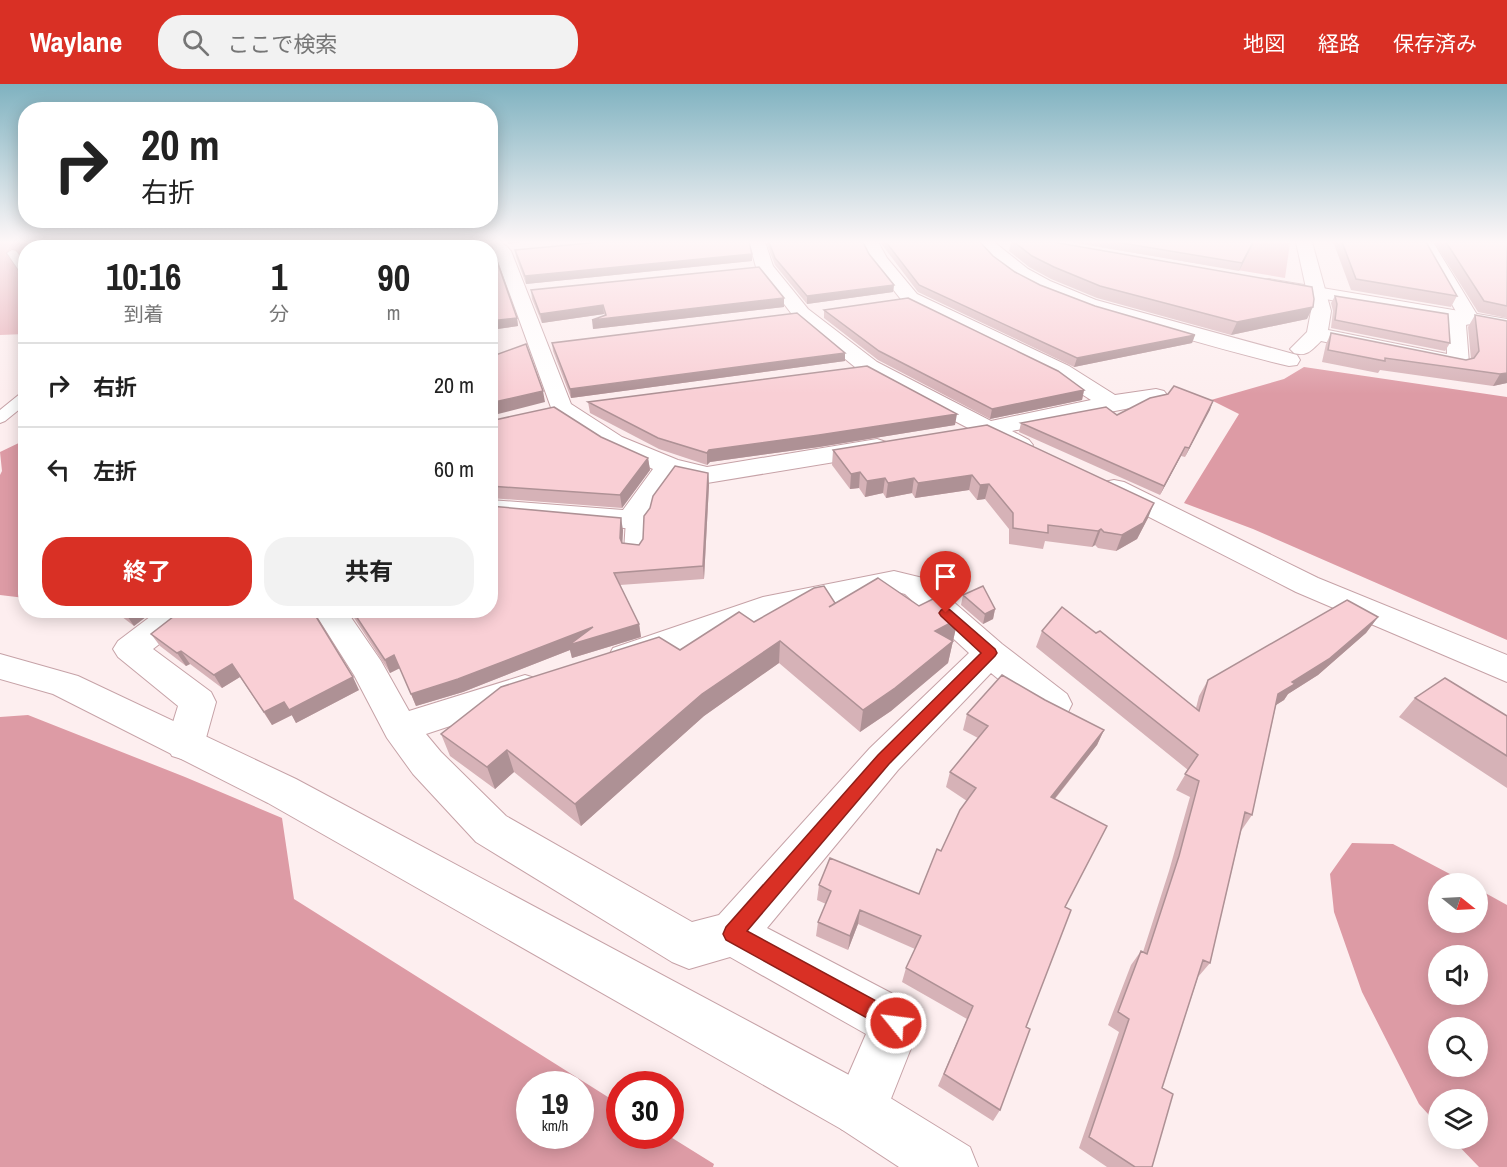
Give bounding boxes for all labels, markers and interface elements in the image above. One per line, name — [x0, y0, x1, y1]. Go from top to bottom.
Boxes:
search box — [158, 15, 578, 69]
text: Waylane — [30, 23, 122, 61]
icon: search — [179, 26, 212, 59]
text: ここで検索 — [227, 29, 337, 59]
text: 地図 — [1243, 29, 1285, 58]
text: 経路 — [1318, 29, 1360, 58]
text: 保存済み — [1393, 29, 1477, 58]
text: 20 m — [141, 117, 220, 173]
icon: right — [42, 126, 120, 204]
text: 右折 — [141, 174, 195, 210]
text: 10:16 — [106, 253, 181, 301]
text: 1 — [271, 253, 288, 301]
text: 90 — [377, 254, 410, 302]
text: m — [387, 299, 400, 326]
text: 到着 — [124, 300, 164, 327]
text: 分 — [269, 300, 289, 327]
icon: right — [42, 369, 75, 402]
text: 20 m — [434, 370, 474, 400]
text: 右折 — [93, 372, 137, 402]
icon: left — [42, 453, 75, 486]
text: 60 m — [434, 454, 474, 484]
text: 左折 — [93, 456, 137, 486]
button: 終了 — [42, 537, 252, 606]
button: 共有 — [264, 537, 474, 606]
pin — [920, 551, 971, 613]
icon: arrive — [929, 560, 962, 593]
north arrow — [1428, 873, 1488, 933]
map controls — [1428, 873, 1488, 1149]
button: sound — [1428, 945, 1488, 1005]
position arrow — [864, 991, 928, 1055]
button: search — [1428, 1017, 1488, 1077]
speed limit sign: 30 — [606, 1071, 684, 1149]
text: 19 — [541, 1083, 569, 1123]
button: layers — [1428, 1089, 1488, 1149]
text: km/h — [542, 1115, 568, 1136]

